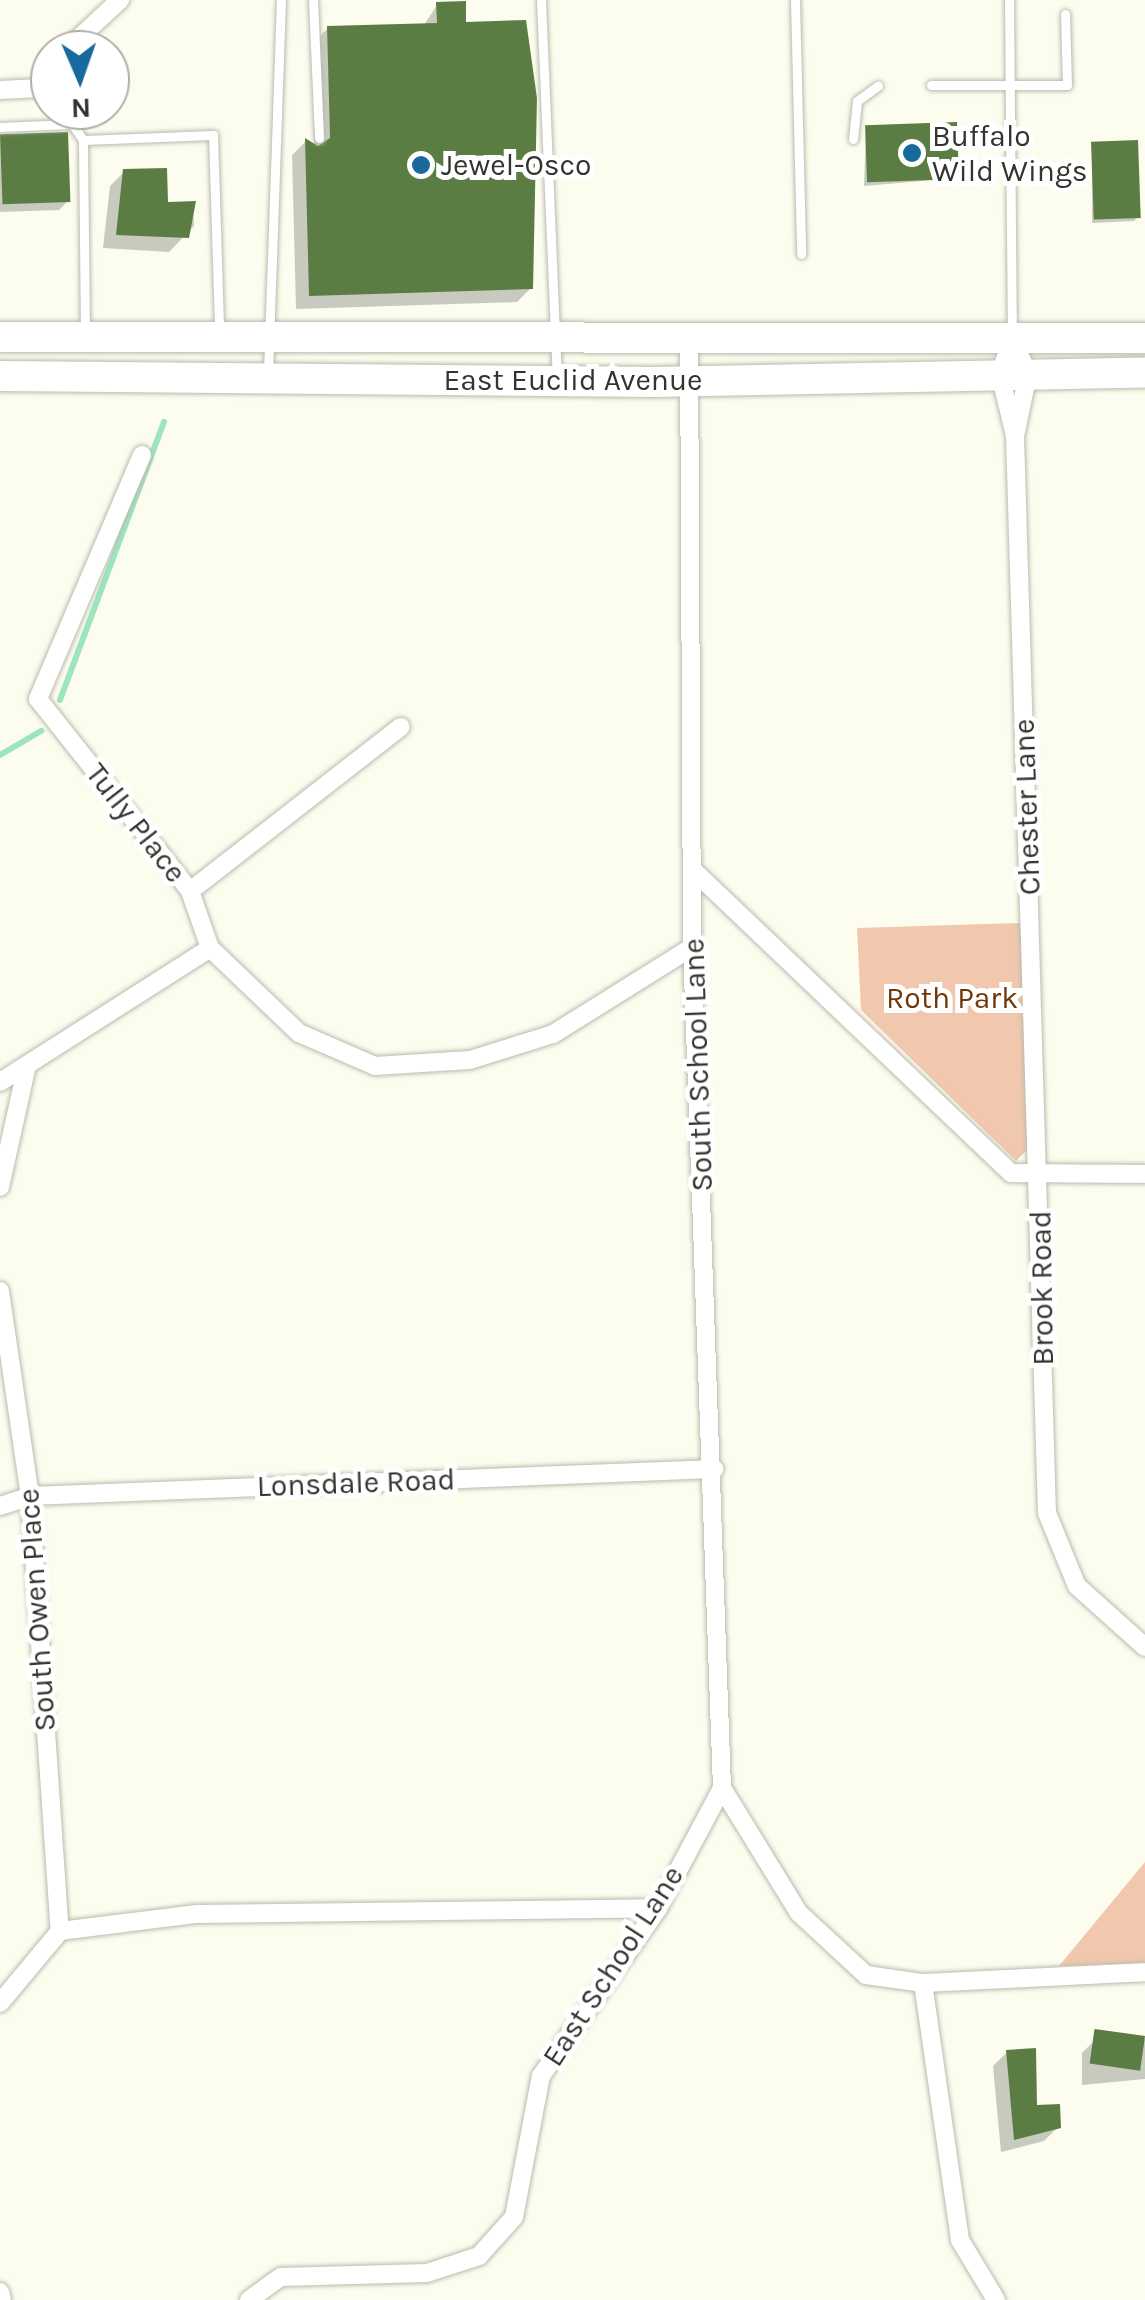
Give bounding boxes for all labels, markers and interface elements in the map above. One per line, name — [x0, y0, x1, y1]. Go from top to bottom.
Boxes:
north arrow — [30, 30, 130, 130]
text: N — [70, 92, 92, 125]
place label: Buffalo Wild Wings — [932, 118, 1088, 188]
marker: Buffalo Wild Wings — [901, 142, 923, 164]
place label: Jewel-Osco — [441, 147, 591, 183]
marker: Jewel-Osco — [410, 154, 432, 176]
street label: East Euclid Avenue — [443, 362, 703, 398]
street label: Chester Lane — [1006, 718, 1048, 896]
street label: Tully Place — [78, 756, 194, 890]
street label: South School Lane — [676, 938, 720, 1192]
park label: Roth Park — [886, 980, 1018, 1016]
street label: Brook Road — [1023, 1210, 1061, 1366]
street label: Lonsdale Road — [256, 1462, 456, 1504]
street label: South Owen Place — [11, 1487, 63, 1733]
street label: East School Lane — [535, 1859, 691, 2073]

